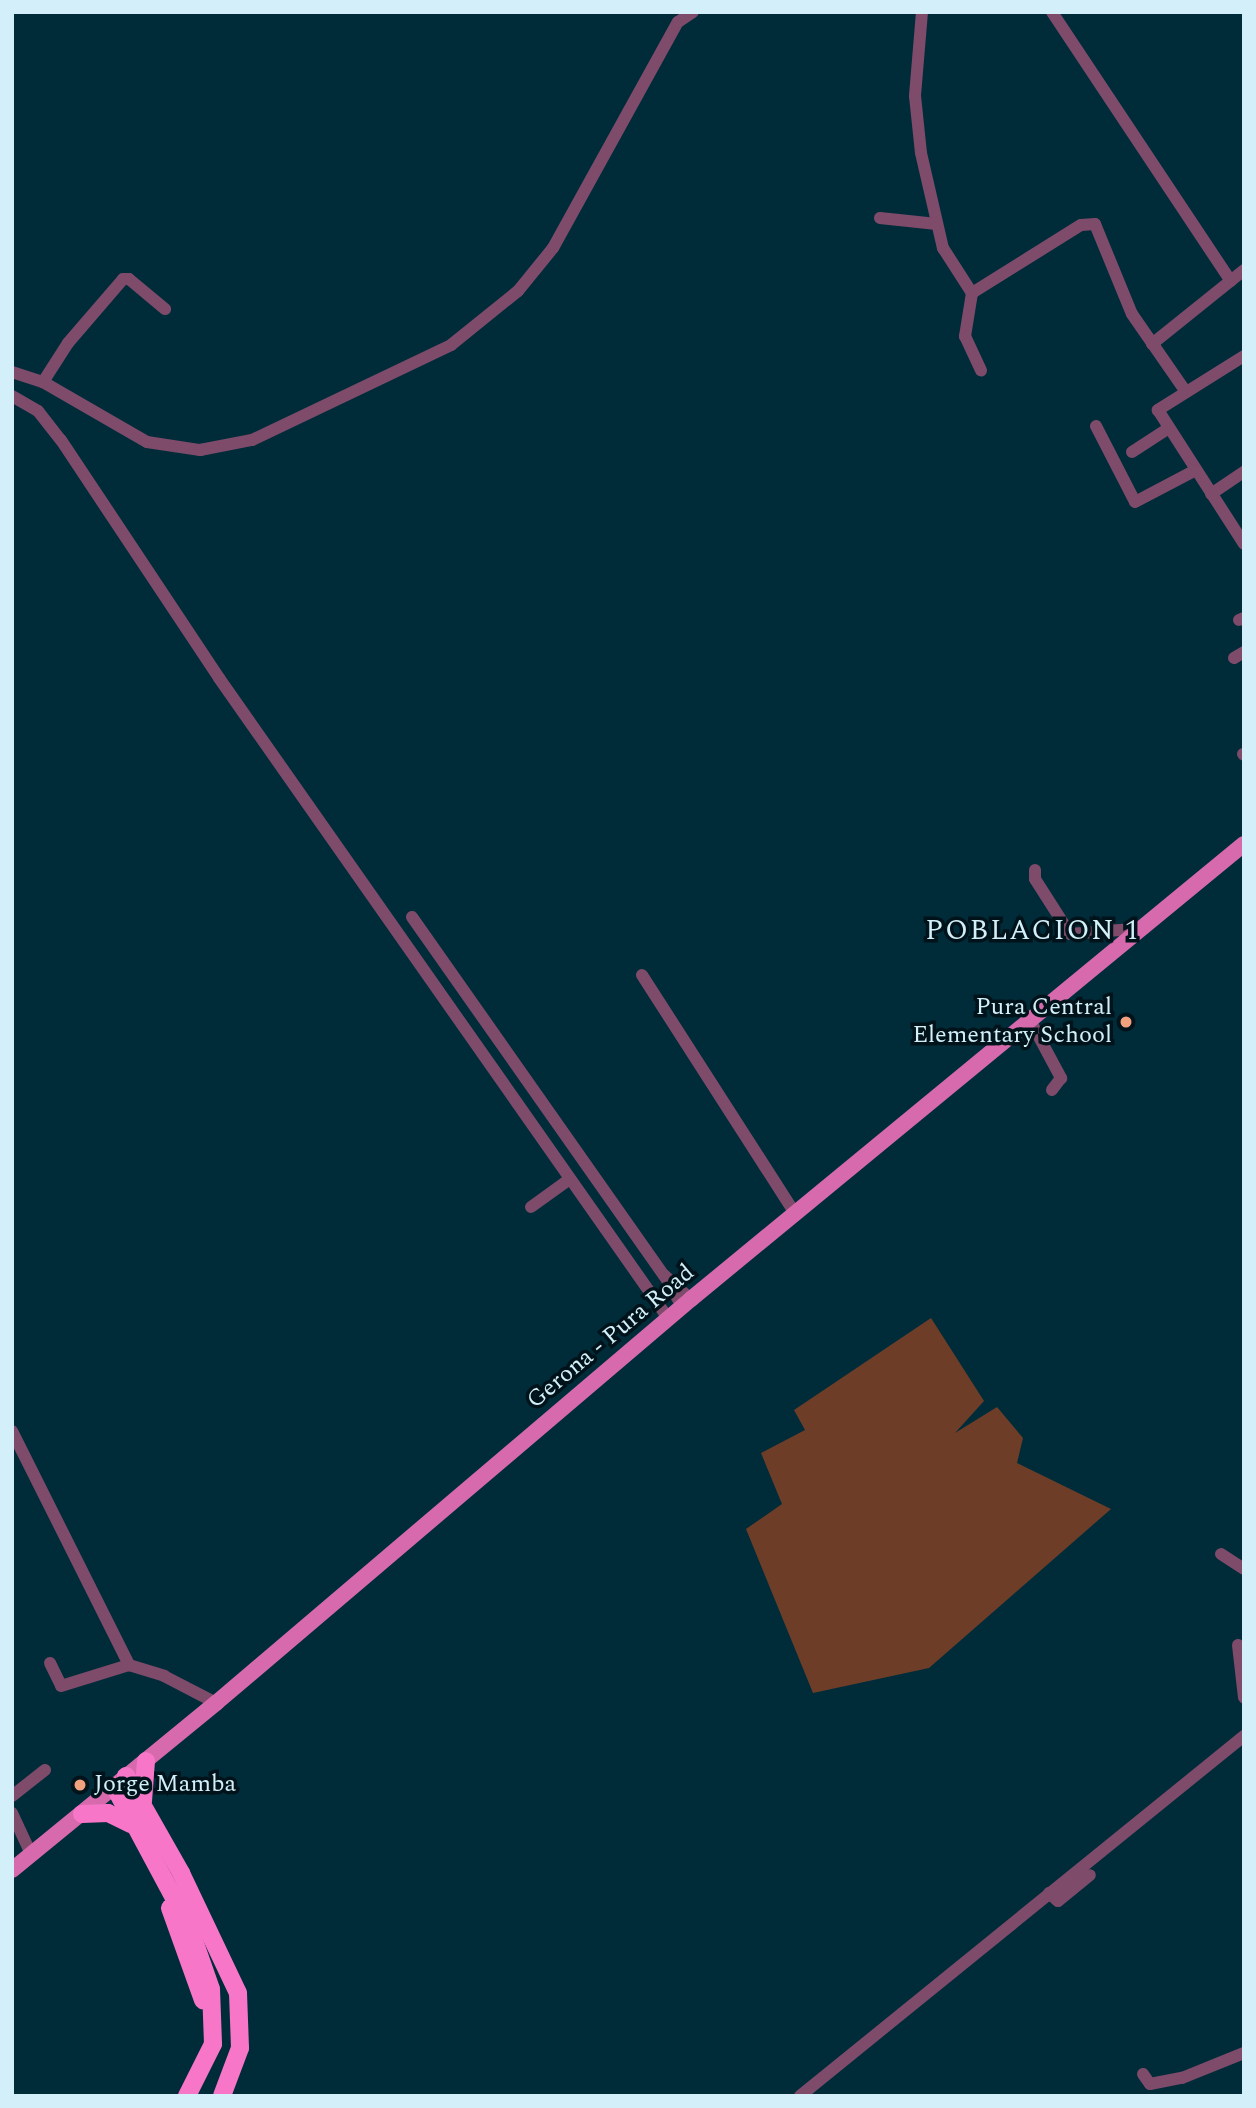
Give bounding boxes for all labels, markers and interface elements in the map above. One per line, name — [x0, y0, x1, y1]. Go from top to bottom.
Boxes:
district label: POBLACION 1 — [927, 914, 1139, 948]
place label: Pura Central Elementary School — [912, 994, 1112, 1050]
marker: Pura Central Elementary School — [1118, 1014, 1134, 1030]
street label: Gerona - Pura Road — [522, 1259, 700, 1415]
place label: Jorge Mamba — [94, 1771, 236, 1799]
marker: Jorge Mamba — [72, 1777, 88, 1793]

